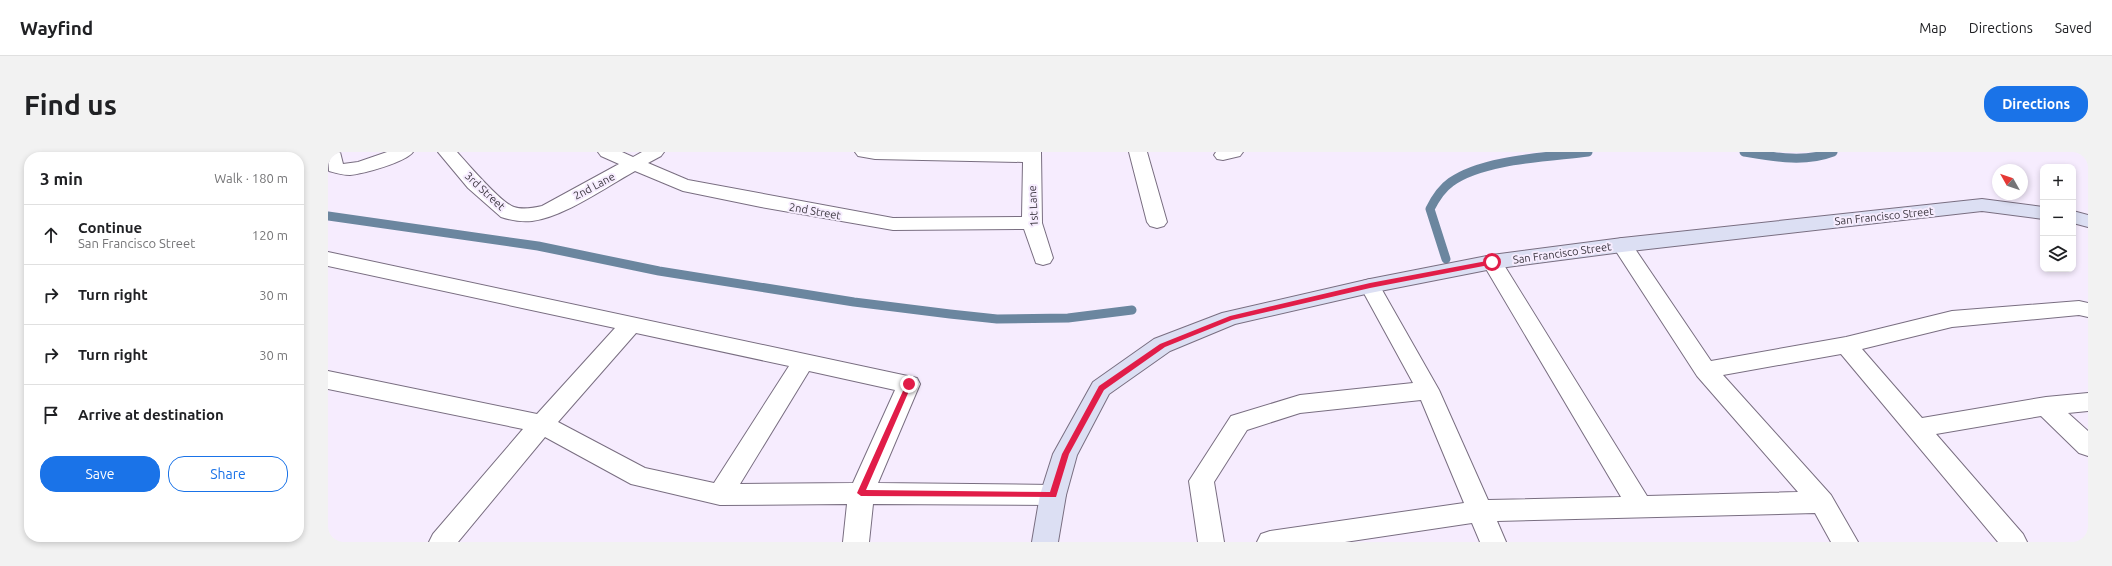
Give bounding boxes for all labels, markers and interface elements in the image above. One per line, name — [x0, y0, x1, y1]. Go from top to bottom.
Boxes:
text: Wayfind — [20, 17, 93, 39]
text: Map — [1919, 20, 1947, 36]
text: Directions — [1969, 20, 2033, 36]
text: Saved — [2055, 20, 2092, 36]
button: Directions — [1984, 86, 2088, 122]
text: Find us — [24, 89, 117, 120]
north arrow — [1992, 164, 2028, 200]
map controls — [2040, 164, 2076, 272]
button: + — [2040, 164, 2076, 200]
text: 3 min — [40, 169, 83, 188]
street label: 3rd Street — [463, 170, 508, 213]
street label: 2nd Lane — [571, 170, 617, 202]
text: Walk · 180 m — [214, 171, 288, 185]
street label: 1st Lane — [1026, 185, 1040, 227]
button: − — [2040, 200, 2076, 236]
street label: 2nd Street — [788, 201, 842, 222]
street label: San Francisco Street — [1834, 205, 1935, 227]
text: Continue — [78, 219, 142, 236]
icon: ahead — [40, 224, 62, 246]
text: 120 m — [252, 228, 288, 242]
text: San Francisco Street — [78, 236, 195, 250]
button: layers — [2040, 236, 2076, 272]
street label: San Francisco Street — [1512, 240, 1613, 266]
route start — [1483, 253, 1501, 271]
icon: right — [40, 284, 62, 306]
text: Turn right — [78, 286, 148, 303]
text: 30 m — [259, 288, 288, 302]
icon: right — [40, 344, 62, 366]
text: Turn right — [78, 346, 148, 363]
text: 30 m — [259, 348, 288, 362]
route end — [900, 375, 918, 393]
icon: arrive — [40, 404, 62, 426]
text: Arrive at destination — [78, 406, 224, 423]
button: Save — [40, 456, 160, 492]
button: Share — [168, 456, 288, 492]

